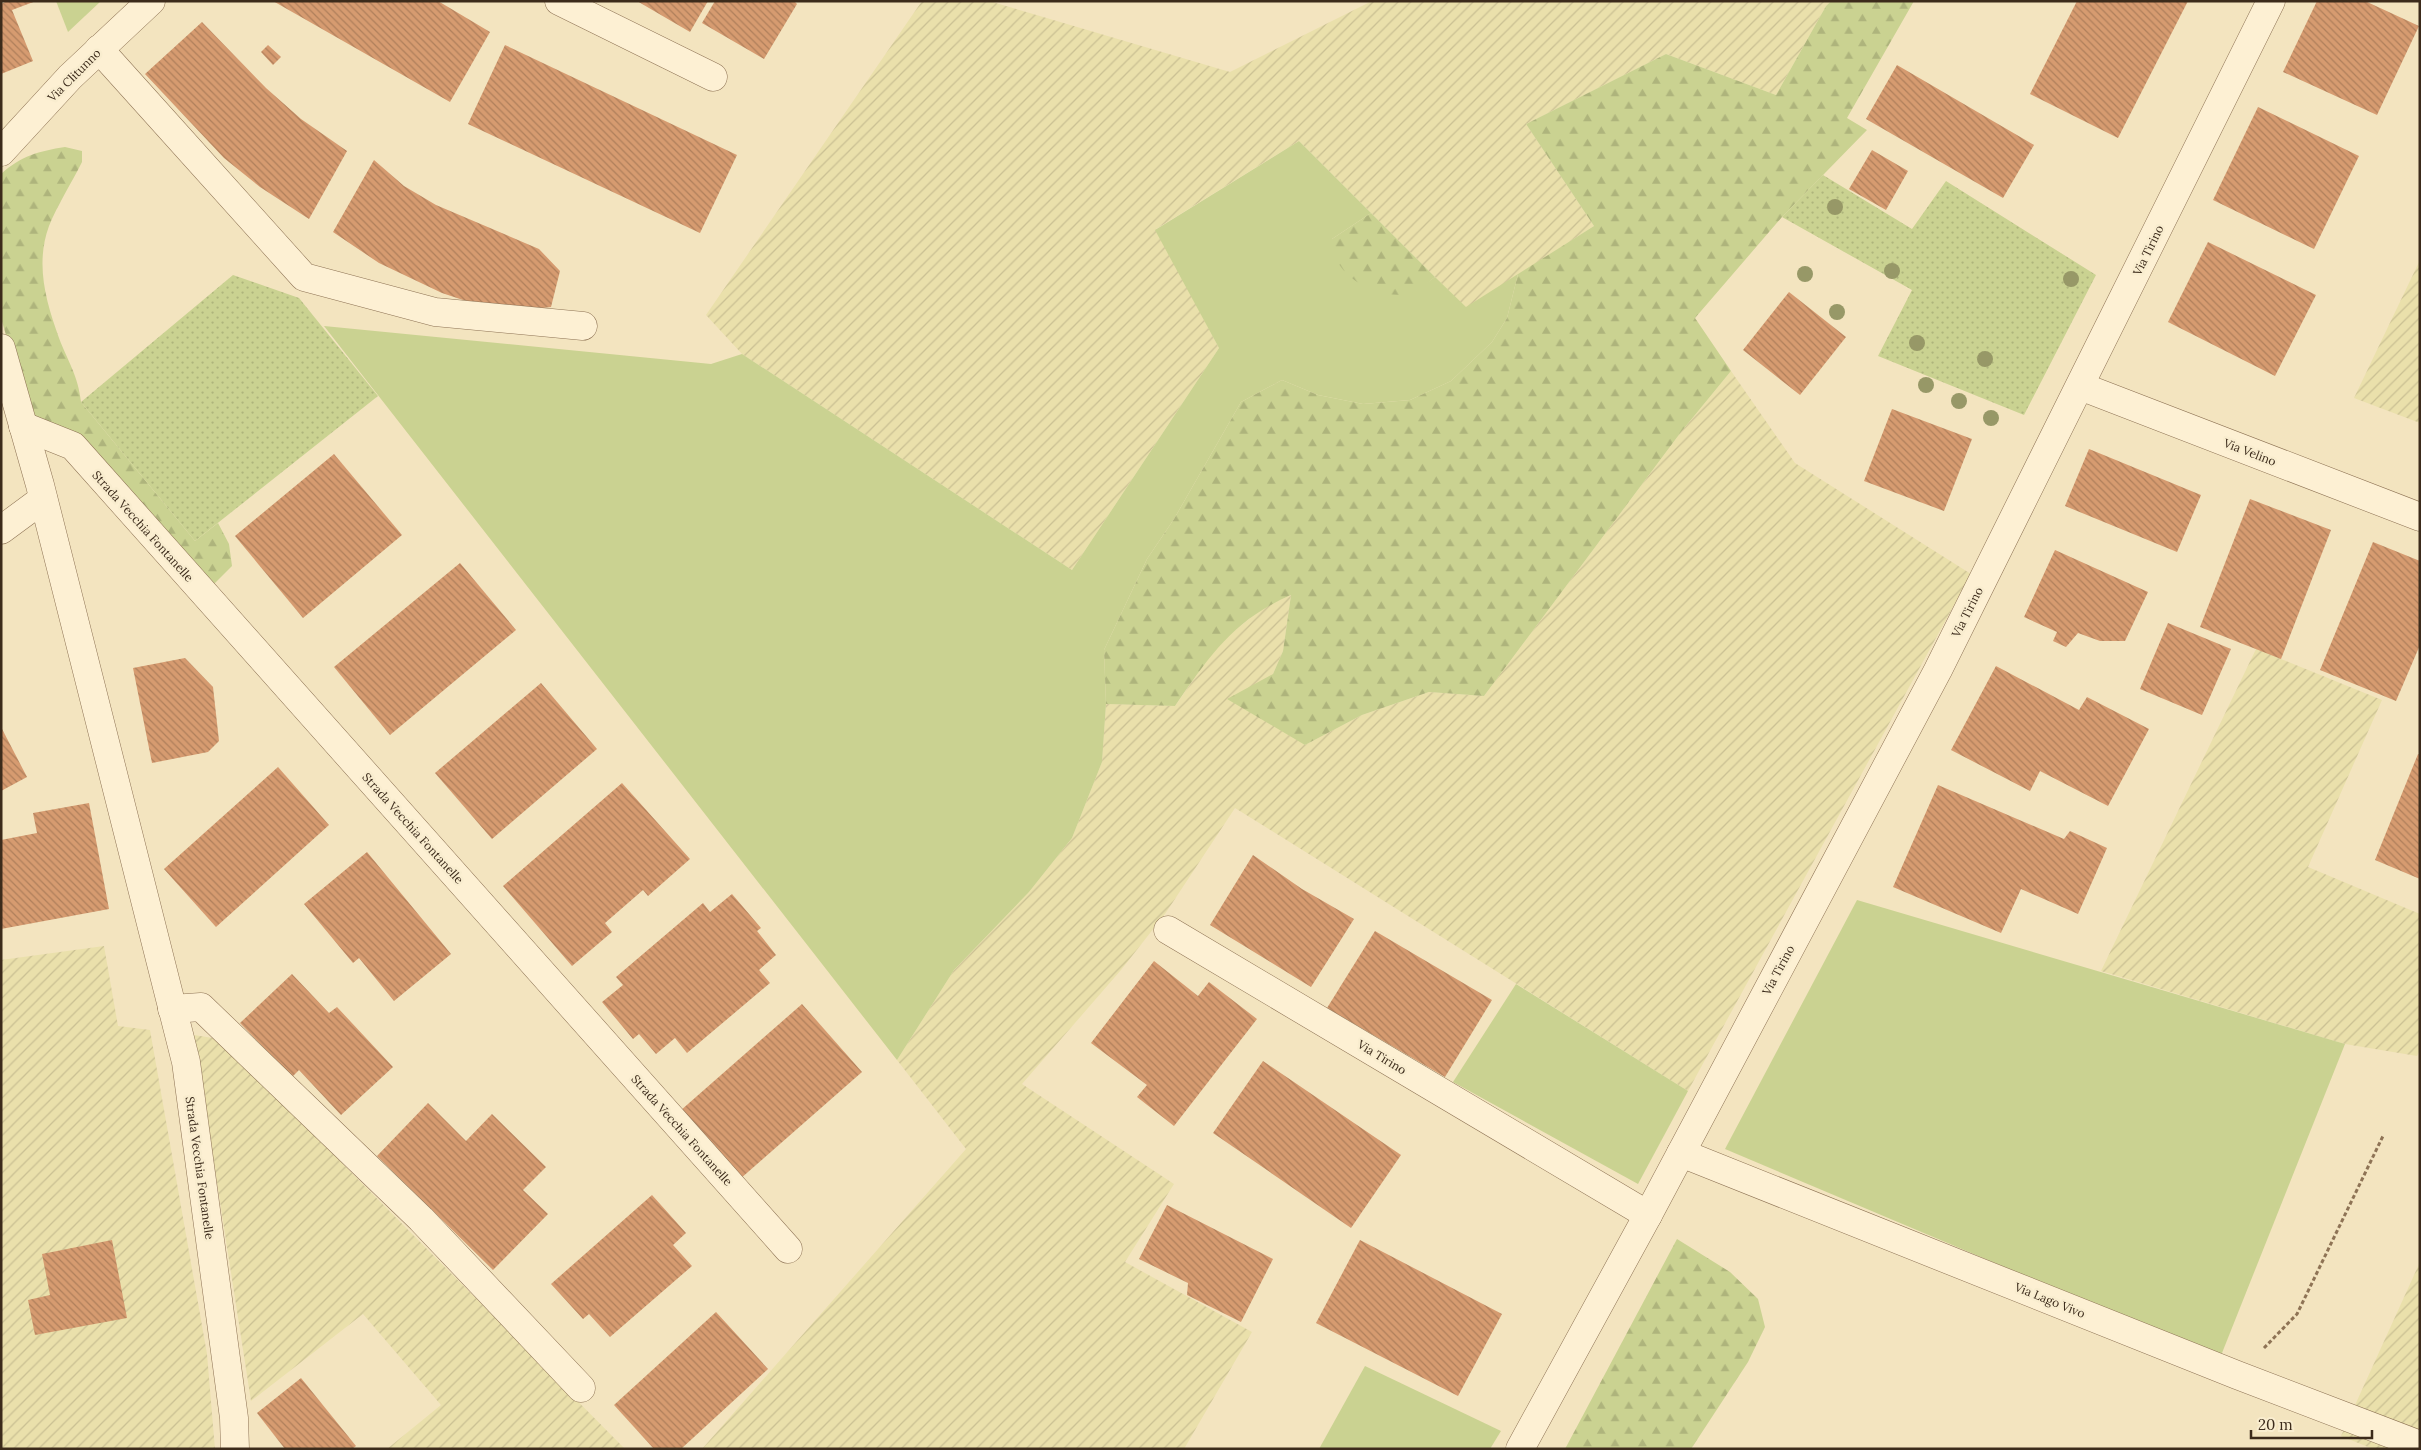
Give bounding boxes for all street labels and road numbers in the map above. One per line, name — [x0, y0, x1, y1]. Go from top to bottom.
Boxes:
street label: Via Clitunno — [44, 45, 104, 105]
street label: Via Tirino — [2129, 222, 2167, 279]
street label: Via Velino — [2221, 435, 2278, 469]
street label: Strada Vecchia Fontanelle — [89, 468, 197, 585]
street label: Via Tirino — [1948, 584, 1986, 640]
street label: Strada Vecchia Fontanelle — [359, 770, 467, 887]
street label: Via Tirino — [1758, 943, 1797, 998]
street label: Via Tirino — [1354, 1036, 1409, 1077]
street label: Strada Vecchia Fontanelle — [628, 1072, 736, 1189]
street label: Strada Vecchia Fontanelle — [183, 1096, 218, 1241]
street label: Via Lago Vivo — [2012, 1279, 2087, 1321]

